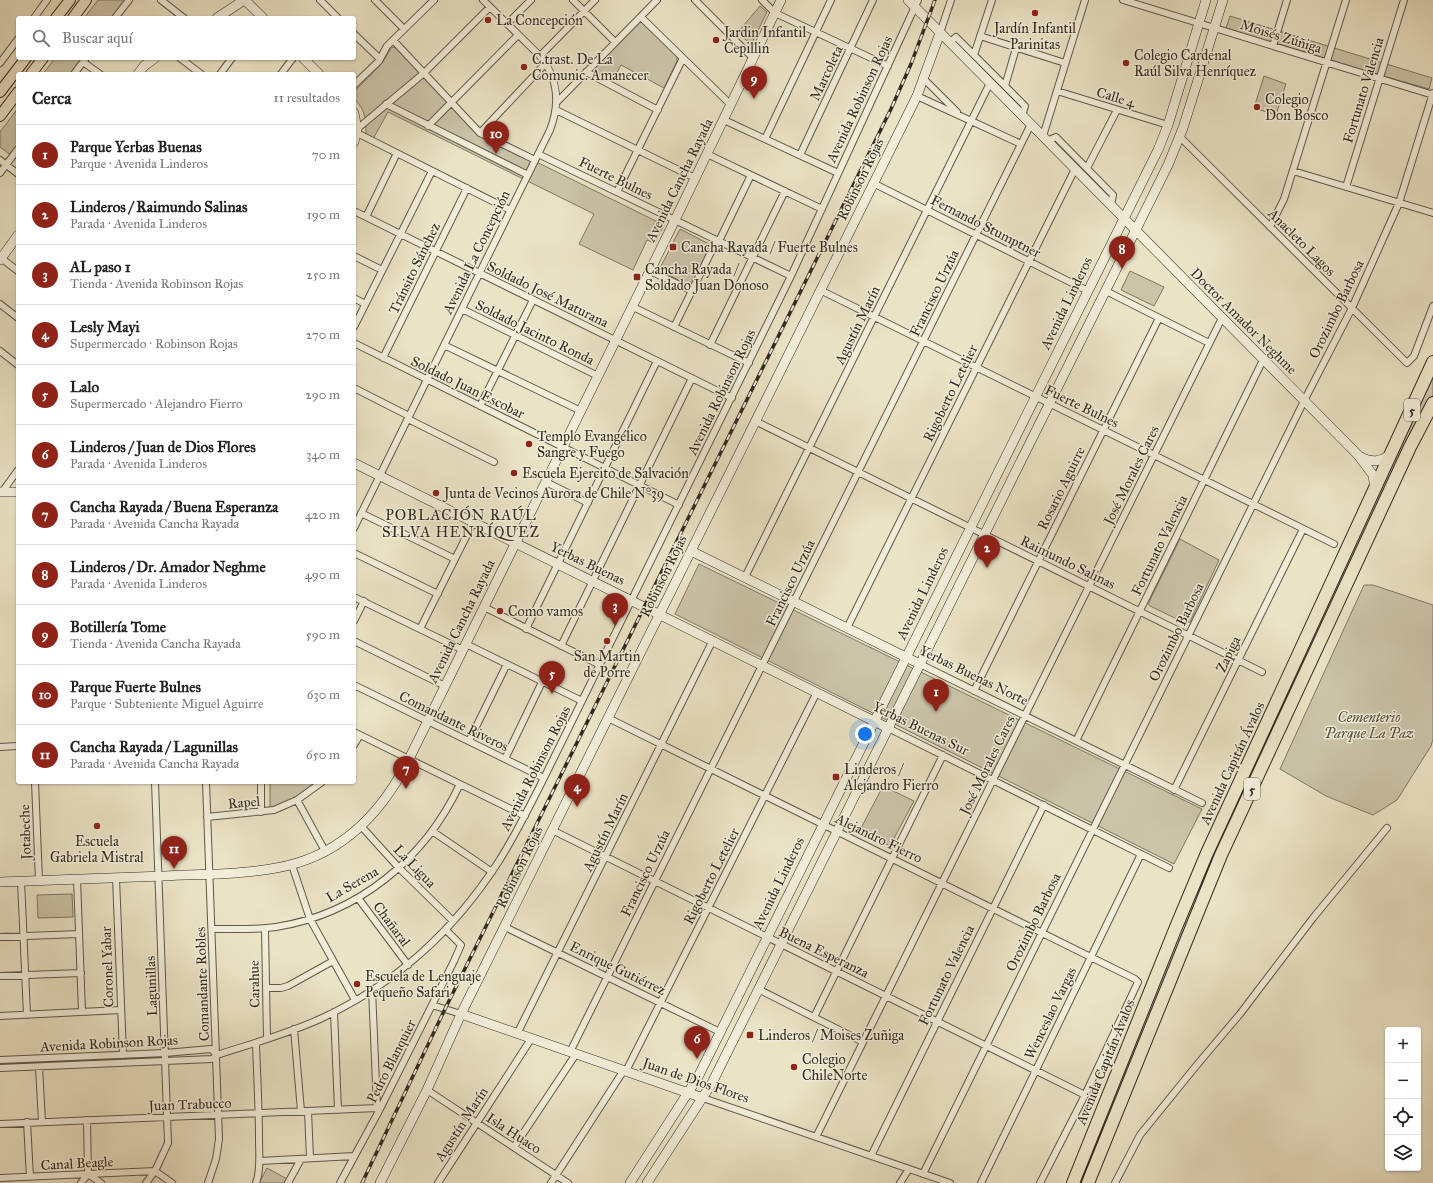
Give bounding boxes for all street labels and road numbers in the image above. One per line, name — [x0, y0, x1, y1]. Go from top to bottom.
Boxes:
street label: Moisés Zúñiga — [1238, 16, 1324, 57]
street label: Avenida Robinson Rojas — [822, 33, 896, 166]
street label: Fortunato Valencia — [1339, 35, 1388, 145]
street label: Marcoleta — [806, 43, 847, 104]
street label: Calle 4 — [1094, 84, 1138, 112]
street label: Avenida Cancha Rayada — [642, 116, 717, 246]
street label: Robinson Rojas — [833, 135, 888, 223]
street label: Fuerte Bulnes — [576, 153, 656, 204]
street label: Avenida La Concepción — [439, 187, 514, 318]
street label: Fernando Stumptner — [928, 191, 1044, 262]
street label: Anacleto Lagos — [1264, 204, 1339, 280]
street label: Tránsito Sánchez — [385, 219, 444, 317]
street label: Francisco Urzúa — [906, 247, 963, 339]
street label: Avenida Linderos — [1036, 254, 1096, 353]
street label: Orozimbo Barbosa — [1305, 257, 1368, 361]
street label: Soldado José Maturana — [484, 258, 611, 332]
street label: Doctor Amador Neghme — [1187, 265, 1300, 378]
street label: Agustín Marín — [831, 283, 884, 368]
street label: Soldado Jacinto Ronda — [472, 296, 597, 370]
street label: Avenida Robinson Rojas — [683, 327, 759, 459]
street label: Rigoberto Letelier — [920, 341, 982, 445]
street label: Soldado Juan Escobar — [408, 353, 528, 424]
street label: Fuerte Bulnes — [1042, 381, 1122, 432]
road number: 5 — [1404, 399, 1420, 421]
street label: José Morales Cares — [1099, 423, 1164, 530]
street label: Rosario Aguirre — [1034, 444, 1089, 533]
street label: Fortunato Valencia — [1128, 492, 1191, 598]
street label: Robinson Rojas — [636, 532, 691, 620]
street label: Raimundo Salinas — [1017, 532, 1118, 593]
street label: Francisco Urzúa — [762, 537, 819, 629]
street label: Yerbas Buenas — [548, 538, 628, 589]
street label: Avenida Linderos — [892, 544, 952, 643]
street label: Avenida Cancha Rayada — [424, 557, 499, 687]
street label: Orozimbo Barbosa — [1145, 580, 1208, 684]
street label: Zapiga — [1212, 633, 1244, 675]
street label: Yerbas Buenas Norte — [917, 642, 1031, 709]
street label: Comandante Riveros — [396, 688, 511, 755]
street label: Yerbas Buenas Sur — [870, 698, 972, 759]
street label: Avenida Capitán Ávalos — [1194, 698, 1268, 828]
street label: Avenida Robinson Rojas — [496, 703, 574, 834]
street label: José Morales Cares — [955, 713, 1020, 820]
road number: 5 — [1244, 778, 1260, 800]
street label: Agustín Marín — [579, 790, 632, 875]
street label: Rapel — [227, 793, 261, 812]
street label: Jotabeche — [16, 804, 36, 862]
street label: Alejandro Fierro — [832, 810, 925, 867]
street label: Robinson Rojas — [492, 823, 547, 911]
street label: Rigoberto Letelier — [680, 824, 743, 927]
street label: Francisco Urzúa — [617, 827, 674, 919]
street label: Avenida Linderos — [748, 834, 808, 933]
street label: La Ligua — [390, 841, 439, 892]
street label: La Serena — [323, 863, 382, 906]
street label: Orozimbo Barbosa — [1002, 870, 1065, 974]
street label: Chañaral — [369, 899, 414, 950]
street label: Fortunato Valencia — [915, 922, 978, 1028]
street label: Buena Esperanza — [776, 923, 872, 982]
street label: Coronel Yabar — [98, 925, 117, 1008]
street label: Comandante Robles — [192, 926, 213, 1041]
street label: Enrique Gutiérrez — [567, 938, 669, 1000]
street label: Lagunillas — [142, 955, 161, 1016]
street label: Carahue — [246, 960, 263, 1008]
street label: Wenceslao Vargas — [1021, 964, 1080, 1062]
street label: Avenida Capitán Ávalos — [1070, 996, 1138, 1128]
street label: Pedro Blanquier — [363, 1016, 421, 1106]
street label: Avenida Robinson Rojas — [39, 1031, 178, 1056]
street label: Juan de Dios Flores — [638, 1054, 751, 1108]
street label: Agustín Marín — [431, 1084, 492, 1165]
street label: Juan Trabucco — [146, 1095, 232, 1116]
street label: Isla Huaco — [483, 1109, 544, 1157]
street label: Canal Beagle — [40, 1153, 114, 1174]

